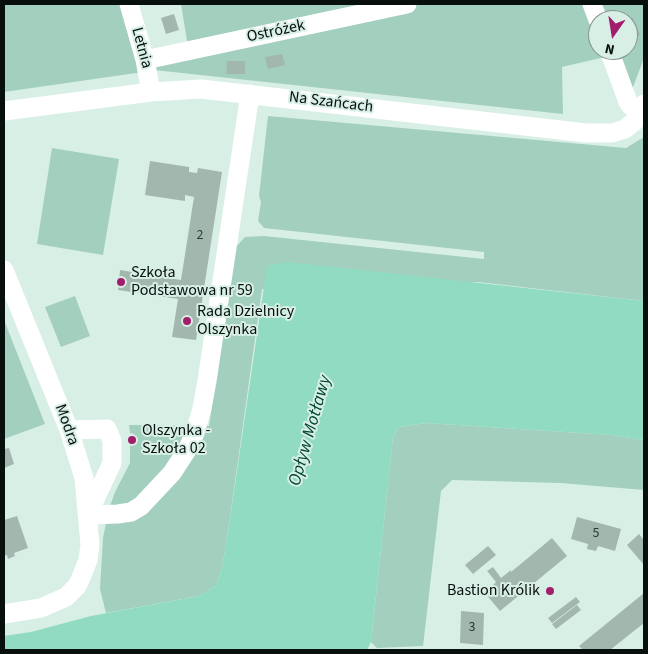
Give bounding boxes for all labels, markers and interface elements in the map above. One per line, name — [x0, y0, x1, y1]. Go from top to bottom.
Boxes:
north arrow — [588, 10, 638, 60]
street label: Ostróżek — [245, 16, 307, 48]
street label: Letnia — [126, 25, 156, 71]
text: N — [603, 38, 617, 59]
street label: Na Szańcach — [288, 88, 374, 118]
house number: 2 — [197, 228, 203, 244]
place label: Szkoła Podstawowa nr 59 — [131, 263, 253, 301]
marker: Szkoła Podstawowa nr 59 — [115, 276, 127, 288]
place label: Rada Dzielnicy Olszynka — [197, 302, 294, 340]
marker: Rada Dzielnicy Olszynka — [181, 315, 193, 327]
water label: Opływ Motławy — [285, 373, 337, 489]
street label: Modra — [50, 402, 82, 448]
place label: Olszynka - Szkoła 02 — [142, 421, 210, 459]
marker: Olszynka - Szkoła 02 — [126, 434, 138, 446]
house number: 5 — [593, 526, 599, 542]
place label: Bastion Królik — [447, 581, 540, 601]
marker: Bastion Królik — [544, 585, 556, 597]
house number: 3 — [469, 620, 475, 636]

